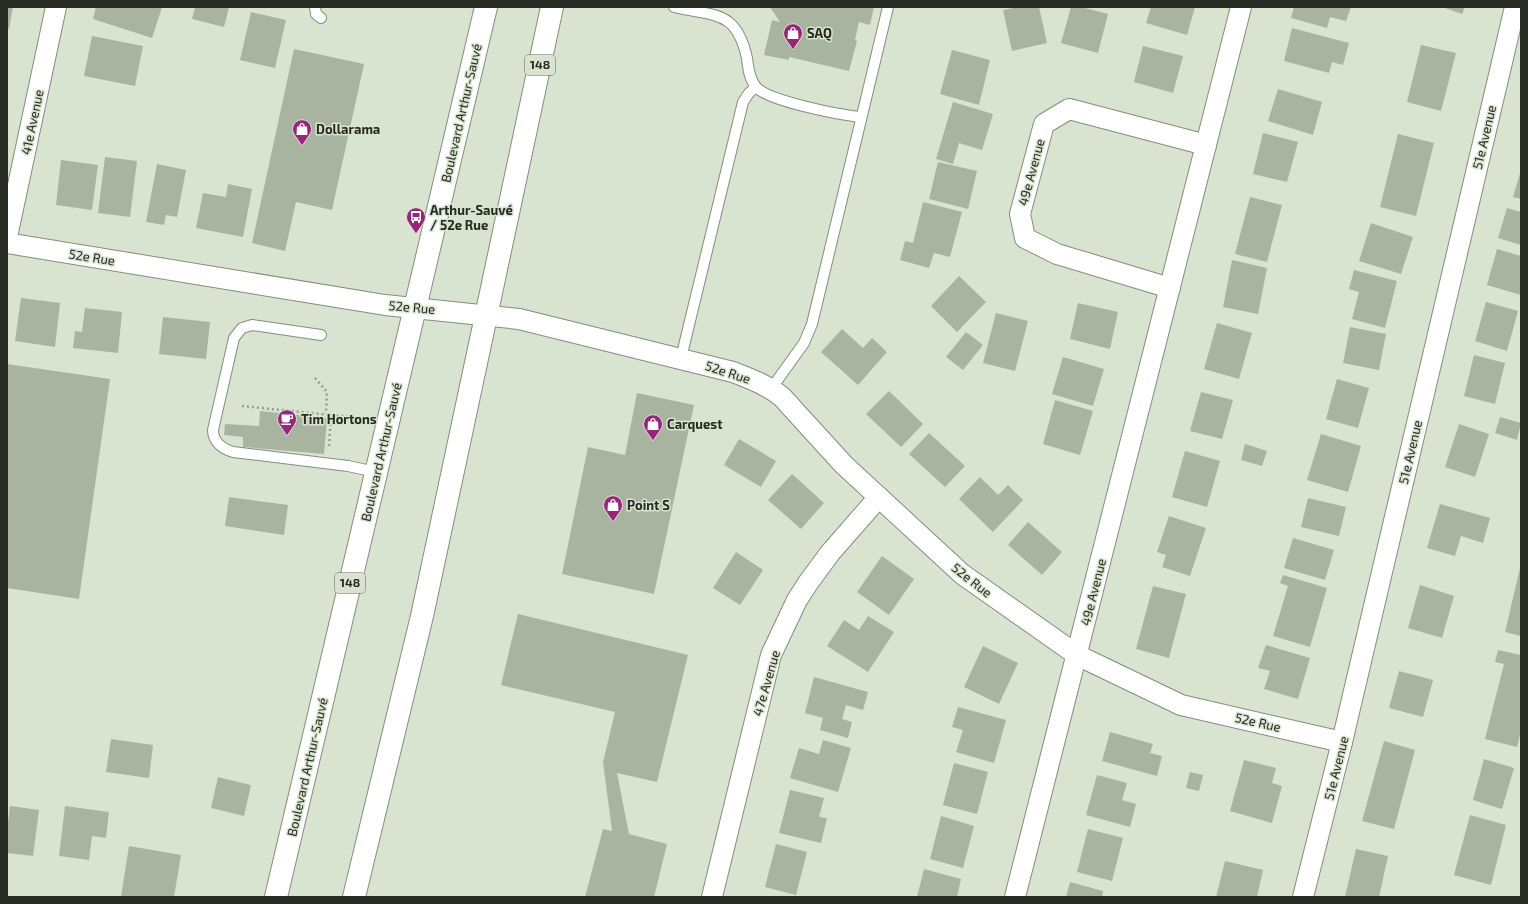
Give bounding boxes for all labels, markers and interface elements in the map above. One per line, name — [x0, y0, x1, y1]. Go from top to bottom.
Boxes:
shop icon: SAQ — [782, 22, 804, 50]
place label: SAQ — [807, 25, 832, 42]
street label: Boulevard Arthur-Sauvé — [437, 42, 485, 184]
road number: 148 — [525, 55, 555, 75]
street label: 41e Avenue — [17, 88, 47, 156]
street label: 51e Avenue — [1469, 103, 1499, 171]
shop icon: Dollarama — [291, 118, 313, 146]
place label: Dollarama — [316, 121, 380, 137]
street label: 49e Avenue — [1014, 137, 1048, 207]
place label: Arthur-Sauvé / 52e Rue — [430, 202, 513, 233]
bus stop icon: Arthur-Sauvé / 52e Rue — [405, 206, 427, 234]
street label: 52e Rue — [68, 245, 116, 269]
street label: 52e Rue — [388, 297, 436, 317]
street label: 52e Rue — [703, 357, 753, 387]
street label: Boulevard Arthur-Sauvé — [357, 381, 405, 523]
cafe icon: Tim Hortons — [276, 408, 298, 436]
place label: Tim Hortons — [301, 411, 377, 427]
shop icon: Carquest — [642, 413, 664, 441]
place label: Carquest — [667, 416, 723, 432]
street label: 51e Avenue — [1395, 418, 1425, 486]
shop icon: Point S — [602, 494, 624, 522]
place label: Point S — [627, 497, 670, 513]
street label: 49e Avenue — [1077, 557, 1109, 627]
street label: 52e Rue — [949, 559, 995, 601]
road number: 148 — [335, 573, 365, 593]
street label: 47e Avenue — [749, 648, 783, 718]
street label: Boulevard Arthur-Sauvé — [283, 696, 331, 838]
street label: 52e Rue — [1234, 709, 1283, 735]
street label: 51e Avenue — [1320, 734, 1352, 802]

